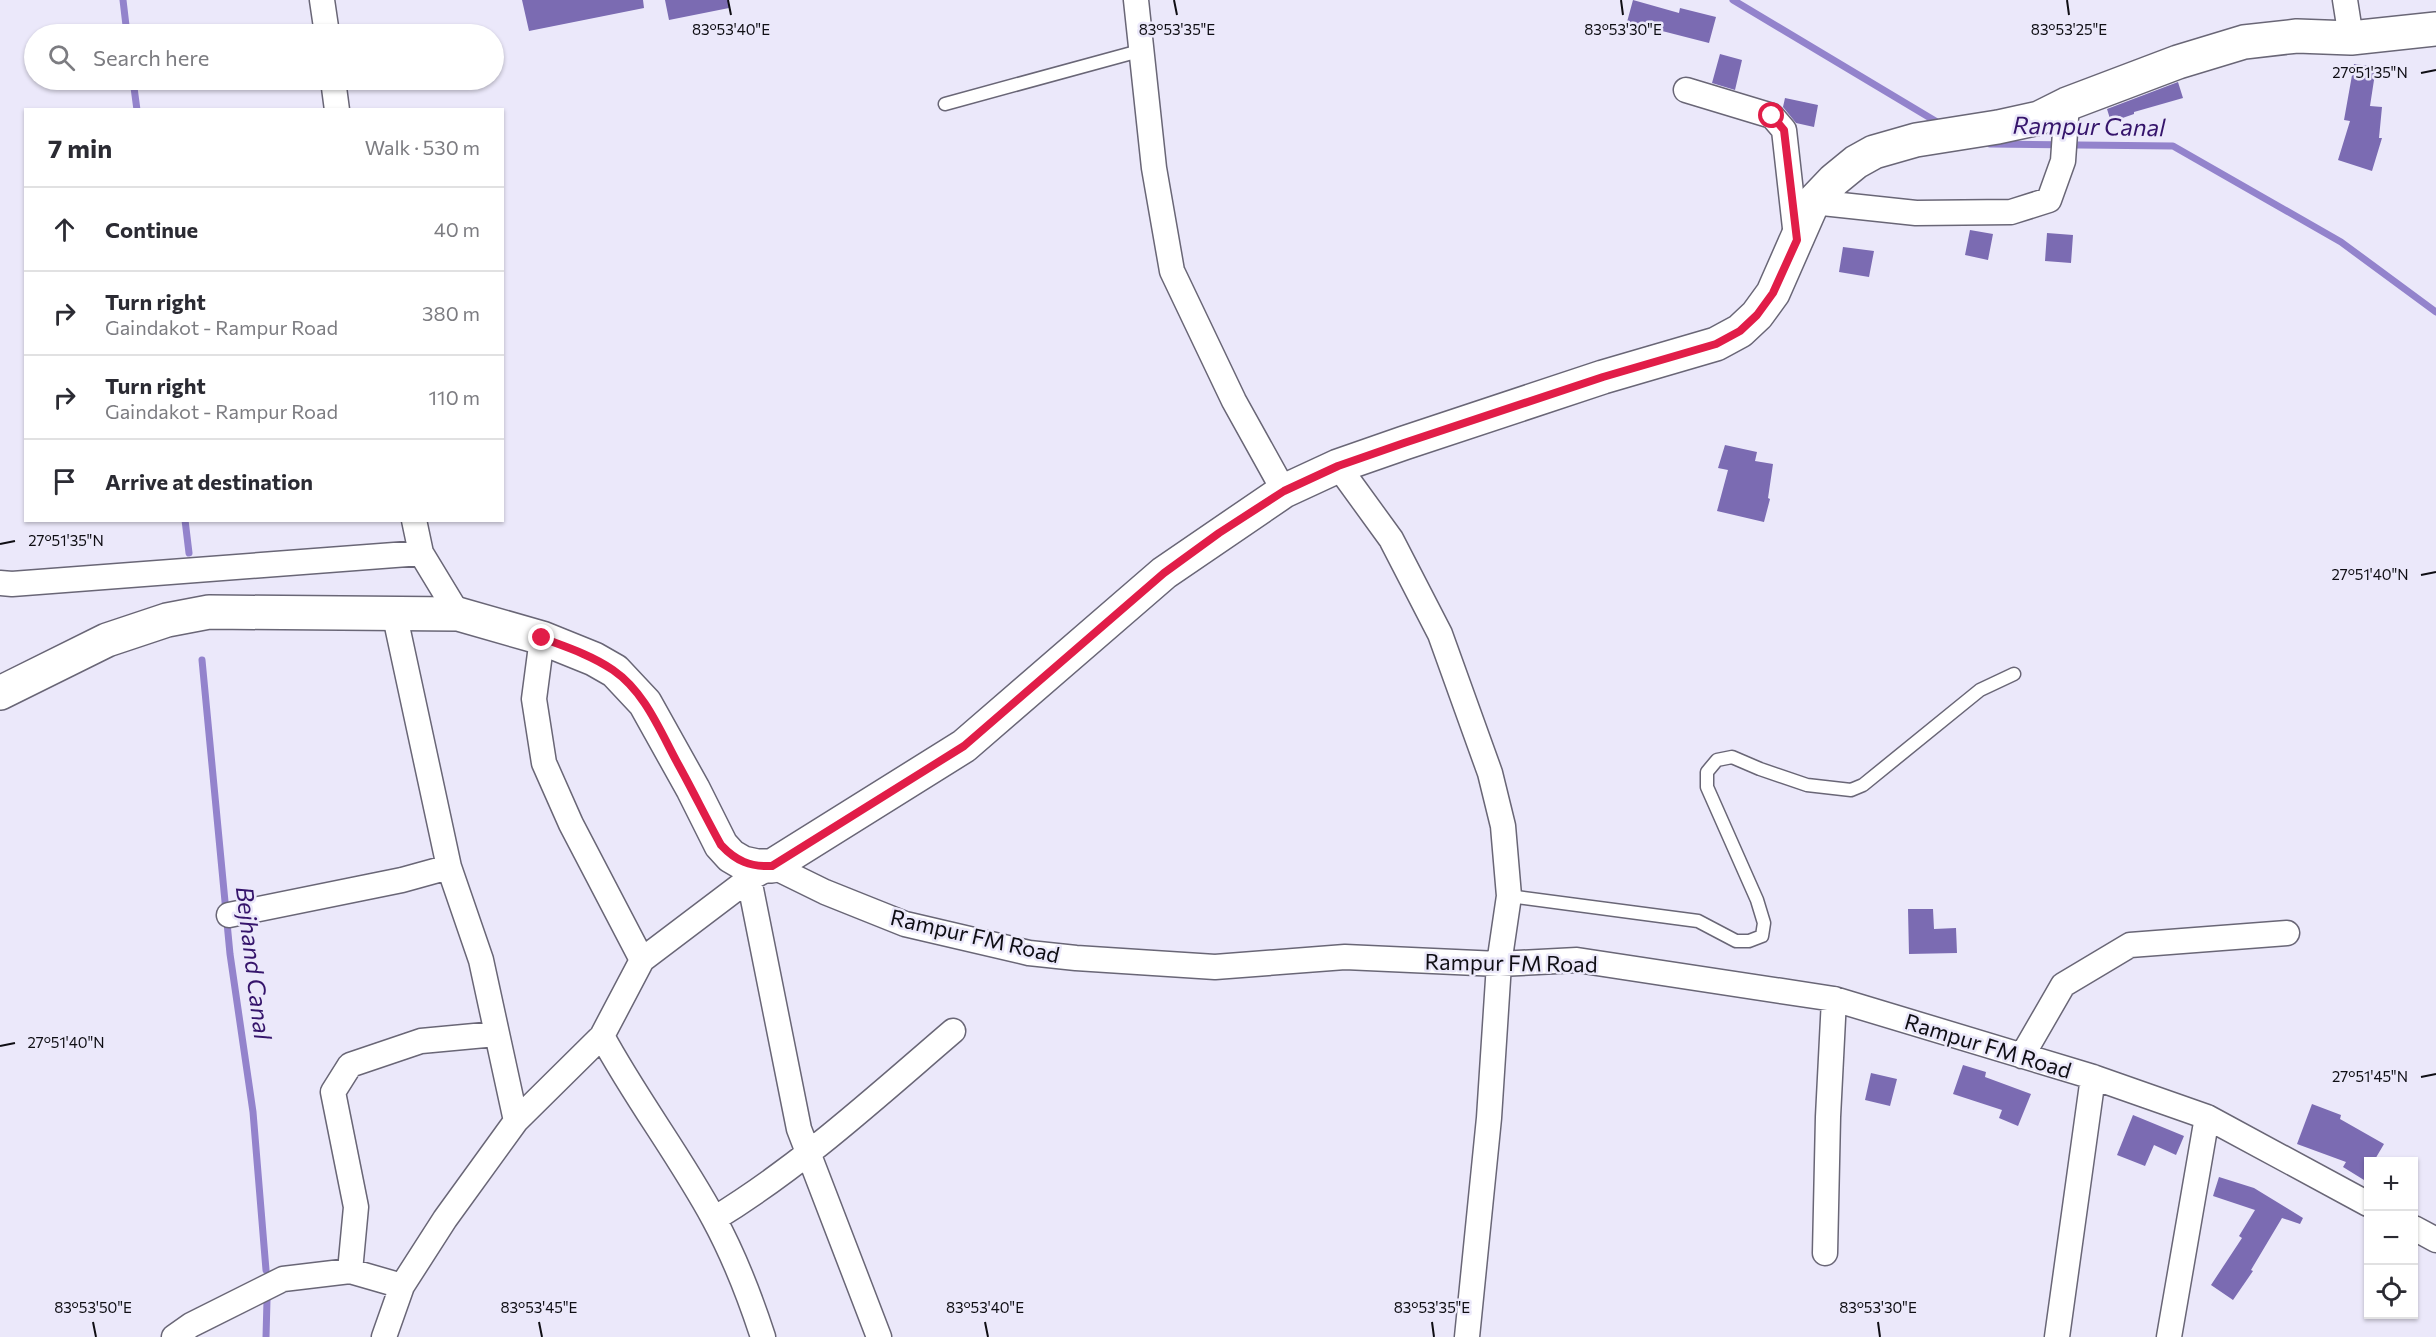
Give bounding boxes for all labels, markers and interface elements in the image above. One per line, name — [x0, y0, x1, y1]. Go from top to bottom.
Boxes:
text: 83°53'40"E — [692, 20, 770, 38]
text: 83°53'35"E — [1139, 20, 1215, 38]
text: 83°53'30"E — [1584, 20, 1662, 38]
text: 83°53'25"E — [2031, 20, 2107, 38]
search box — [24, 24, 504, 90]
icon: search — [45, 41, 78, 74]
text: Search here — [93, 44, 209, 71]
text: 27°51'35"N — [2332, 63, 2408, 81]
route start — [1758, 102, 1784, 128]
water label: Rampur Canal — [2012, 110, 2167, 141]
text: 7 min — [48, 132, 112, 163]
text: Walk · 530 m — [365, 135, 480, 159]
icon: ahead — [48, 213, 81, 246]
text: Continue — [105, 216, 198, 243]
text: 40 m — [434, 217, 480, 241]
text: Turn right — [105, 288, 206, 315]
icon: right — [48, 297, 81, 330]
text: 380 m — [422, 301, 480, 325]
text: Gaindakot - Rampur Road — [105, 315, 338, 339]
text: Turn right — [105, 372, 206, 399]
icon: right — [48, 381, 81, 414]
text: 110 m — [429, 385, 480, 409]
text: Gaindakot - Rampur Road — [105, 399, 338, 423]
icon: arrive — [48, 465, 81, 498]
text: Arrive at destination — [105, 468, 313, 495]
text: 27°51'35"N — [28, 531, 104, 549]
text: 27°51'40"N — [2331, 565, 2409, 583]
route end — [528, 624, 554, 650]
water label: Bejhand Canal — [231, 885, 278, 1042]
street label: Rampur FM Road — [888, 903, 1062, 968]
street label: Rampur FM Road — [1424, 947, 1598, 978]
street label: Rampur FM Road — [1902, 1007, 2075, 1084]
text: 27°51'40"N — [27, 1033, 105, 1051]
text: 27°51'45"N — [2332, 1067, 2408, 1085]
map controls — [2364, 1157, 2418, 1319]
button: + — [2364, 1157, 2418, 1211]
button: − — [2364, 1211, 2418, 1265]
button: locate — [2364, 1265, 2418, 1319]
text: 83°53'50"E — [54, 1298, 132, 1316]
text: 83°53'45"E — [501, 1298, 578, 1316]
text: 83°53'40"E — [946, 1298, 1024, 1316]
text: 83°53'35"E — [1394, 1298, 1470, 1316]
text: 83°53'30"E — [1839, 1298, 1917, 1316]

